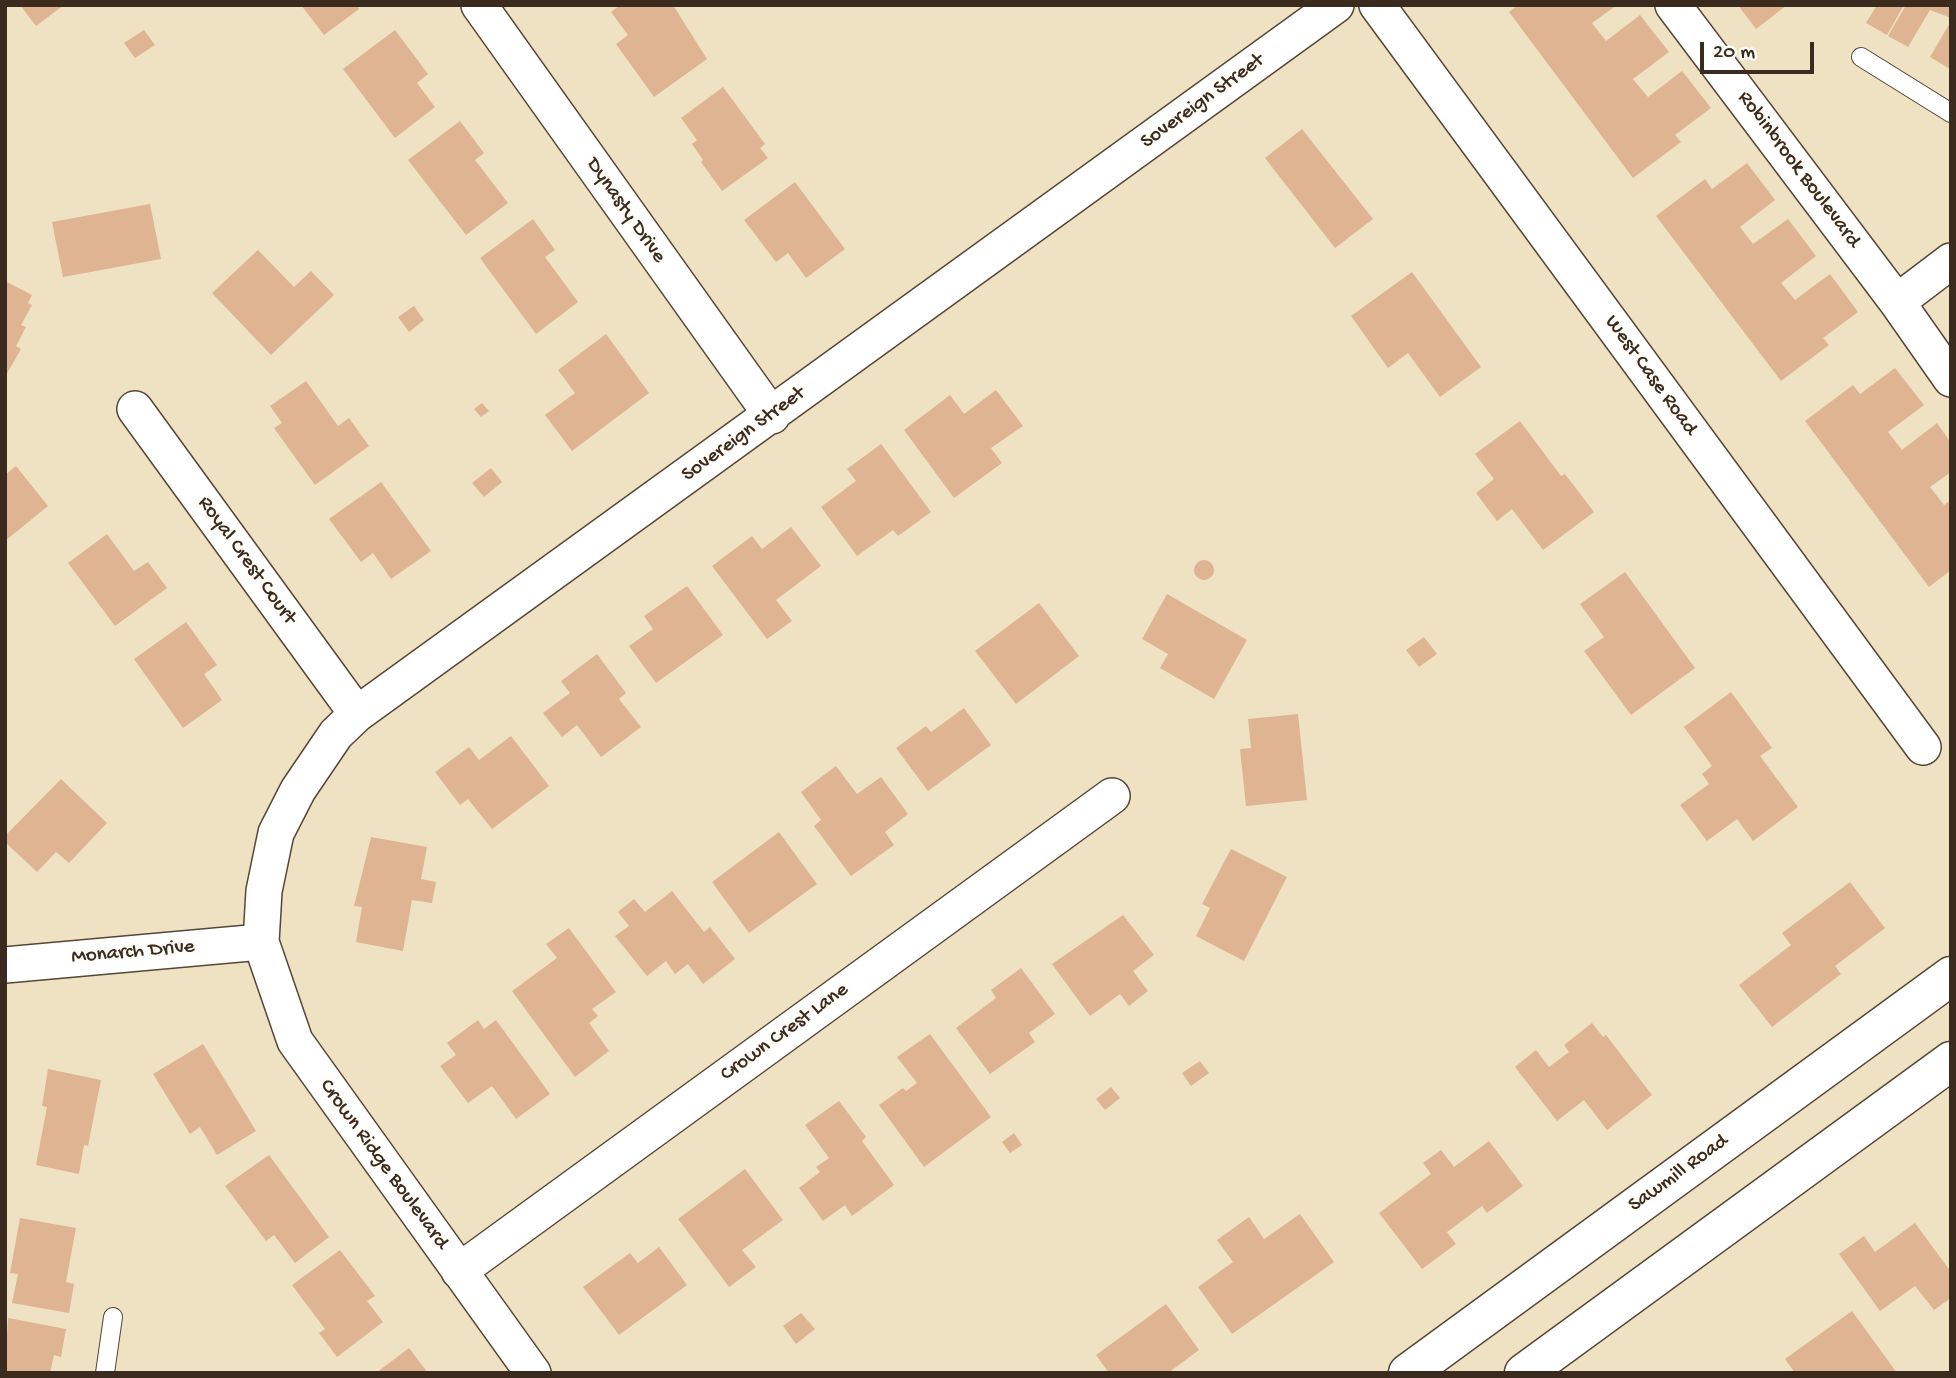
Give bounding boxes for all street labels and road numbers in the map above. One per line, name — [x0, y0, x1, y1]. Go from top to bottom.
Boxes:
street label: Sovereign Street — [1136, 49, 1270, 155]
street label: Robinbrook Boulevard — [1731, 87, 1865, 253]
street label: Dynasty Drive — [579, 153, 671, 269]
street label: West Case Road — [1598, 311, 1702, 441]
street label: Sovereign Street — [677, 382, 811, 488]
street label: Royal Crest Court — [191, 492, 301, 630]
street label: Monarch Drive — [70, 935, 196, 971]
street label: Crown Crest Lane — [716, 978, 854, 1088]
street label: Crown Ridge Boulevard — [313, 1075, 453, 1255]
street label: Sawmill Road — [1624, 1129, 1734, 1219]

